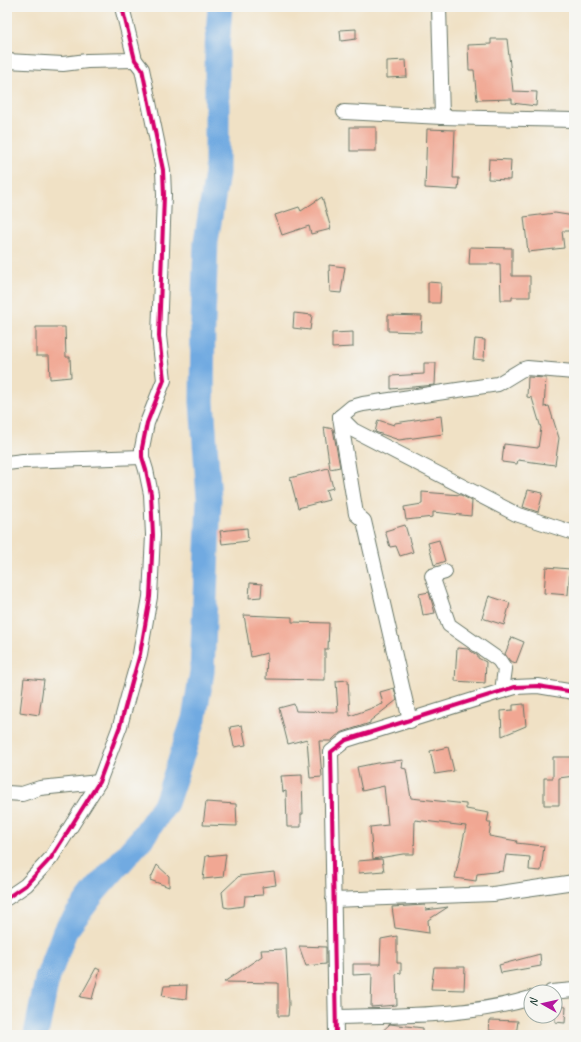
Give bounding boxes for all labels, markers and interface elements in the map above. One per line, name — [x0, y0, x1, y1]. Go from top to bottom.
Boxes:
north arrow — [523, 984, 563, 1024]
text: N — [526, 996, 541, 1007]

